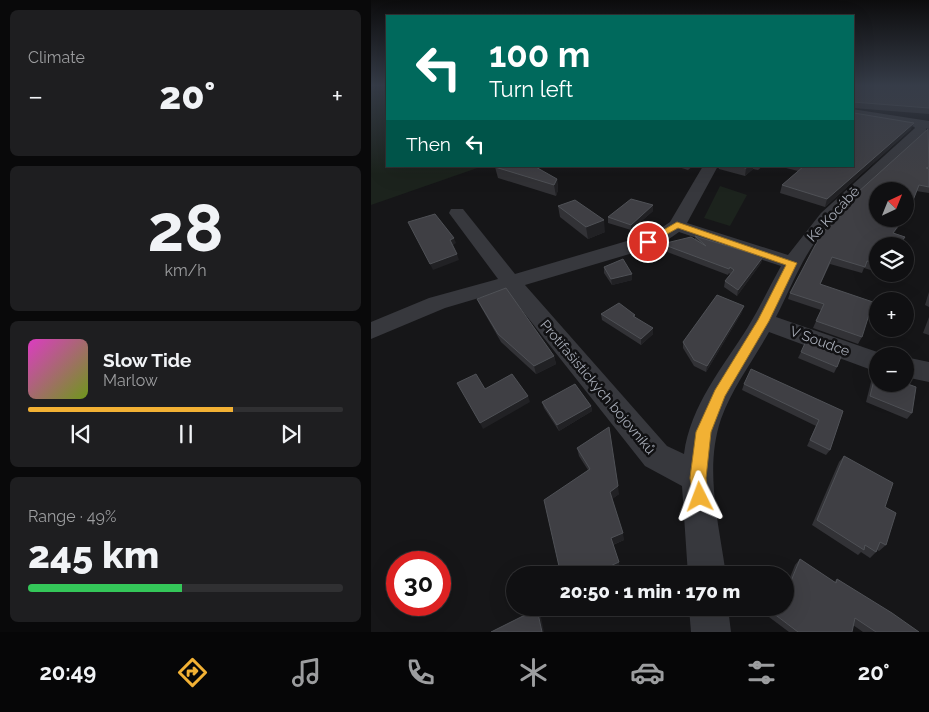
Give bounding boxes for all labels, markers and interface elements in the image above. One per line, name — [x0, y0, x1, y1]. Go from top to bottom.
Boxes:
text: 100 m — [489, 34, 590, 75]
icon: left — [406, 35, 471, 100]
text: Climate — [28, 48, 85, 67]
text: 20° — [159, 73, 215, 118]
text: Turn left — [489, 76, 573, 102]
text: − — [28, 80, 43, 113]
text: + — [331, 80, 343, 113]
icon: left — [461, 130, 489, 158]
text: Then — [406, 133, 451, 155]
north arrow — [869, 182, 913, 228]
map controls — [869, 182, 914, 392]
street label: Ke Kocábě — [803, 183, 863, 245]
text: 28 — [148, 190, 223, 266]
pin — [627, 221, 669, 263]
icon: arrive — [634, 228, 662, 256]
button: layers — [869, 237, 914, 282]
text: km/h — [164, 261, 207, 280]
button: + — [869, 292, 914, 337]
street label: Protifašistických bojovníků — [537, 317, 659, 457]
street label: V Soudce — [788, 323, 852, 359]
button: − — [869, 347, 914, 392]
text: Slow Tide — [103, 349, 192, 371]
text: Marlow — [103, 371, 158, 390]
icon: previous — [67, 420, 95, 448]
icon: pause — [172, 420, 200, 448]
icon: next — [277, 420, 305, 448]
position arrow — [673, 470, 725, 522]
text: Range · 49% — [28, 507, 116, 526]
text: 245 km — [28, 532, 159, 577]
speed limit sign: 30 — [386, 551, 451, 616]
text: 20:50 · 1 min · 170 m — [560, 580, 740, 602]
icon: directions — [175, 655, 210, 690]
icon: music — [289, 655, 324, 690]
icon: phone — [403, 655, 438, 690]
icon: climate — [516, 655, 551, 690]
icon: car — [630, 655, 665, 690]
icon: filters — [744, 655, 779, 690]
text: 20:49 — [39, 659, 96, 685]
text: 20° — [858, 659, 890, 685]

